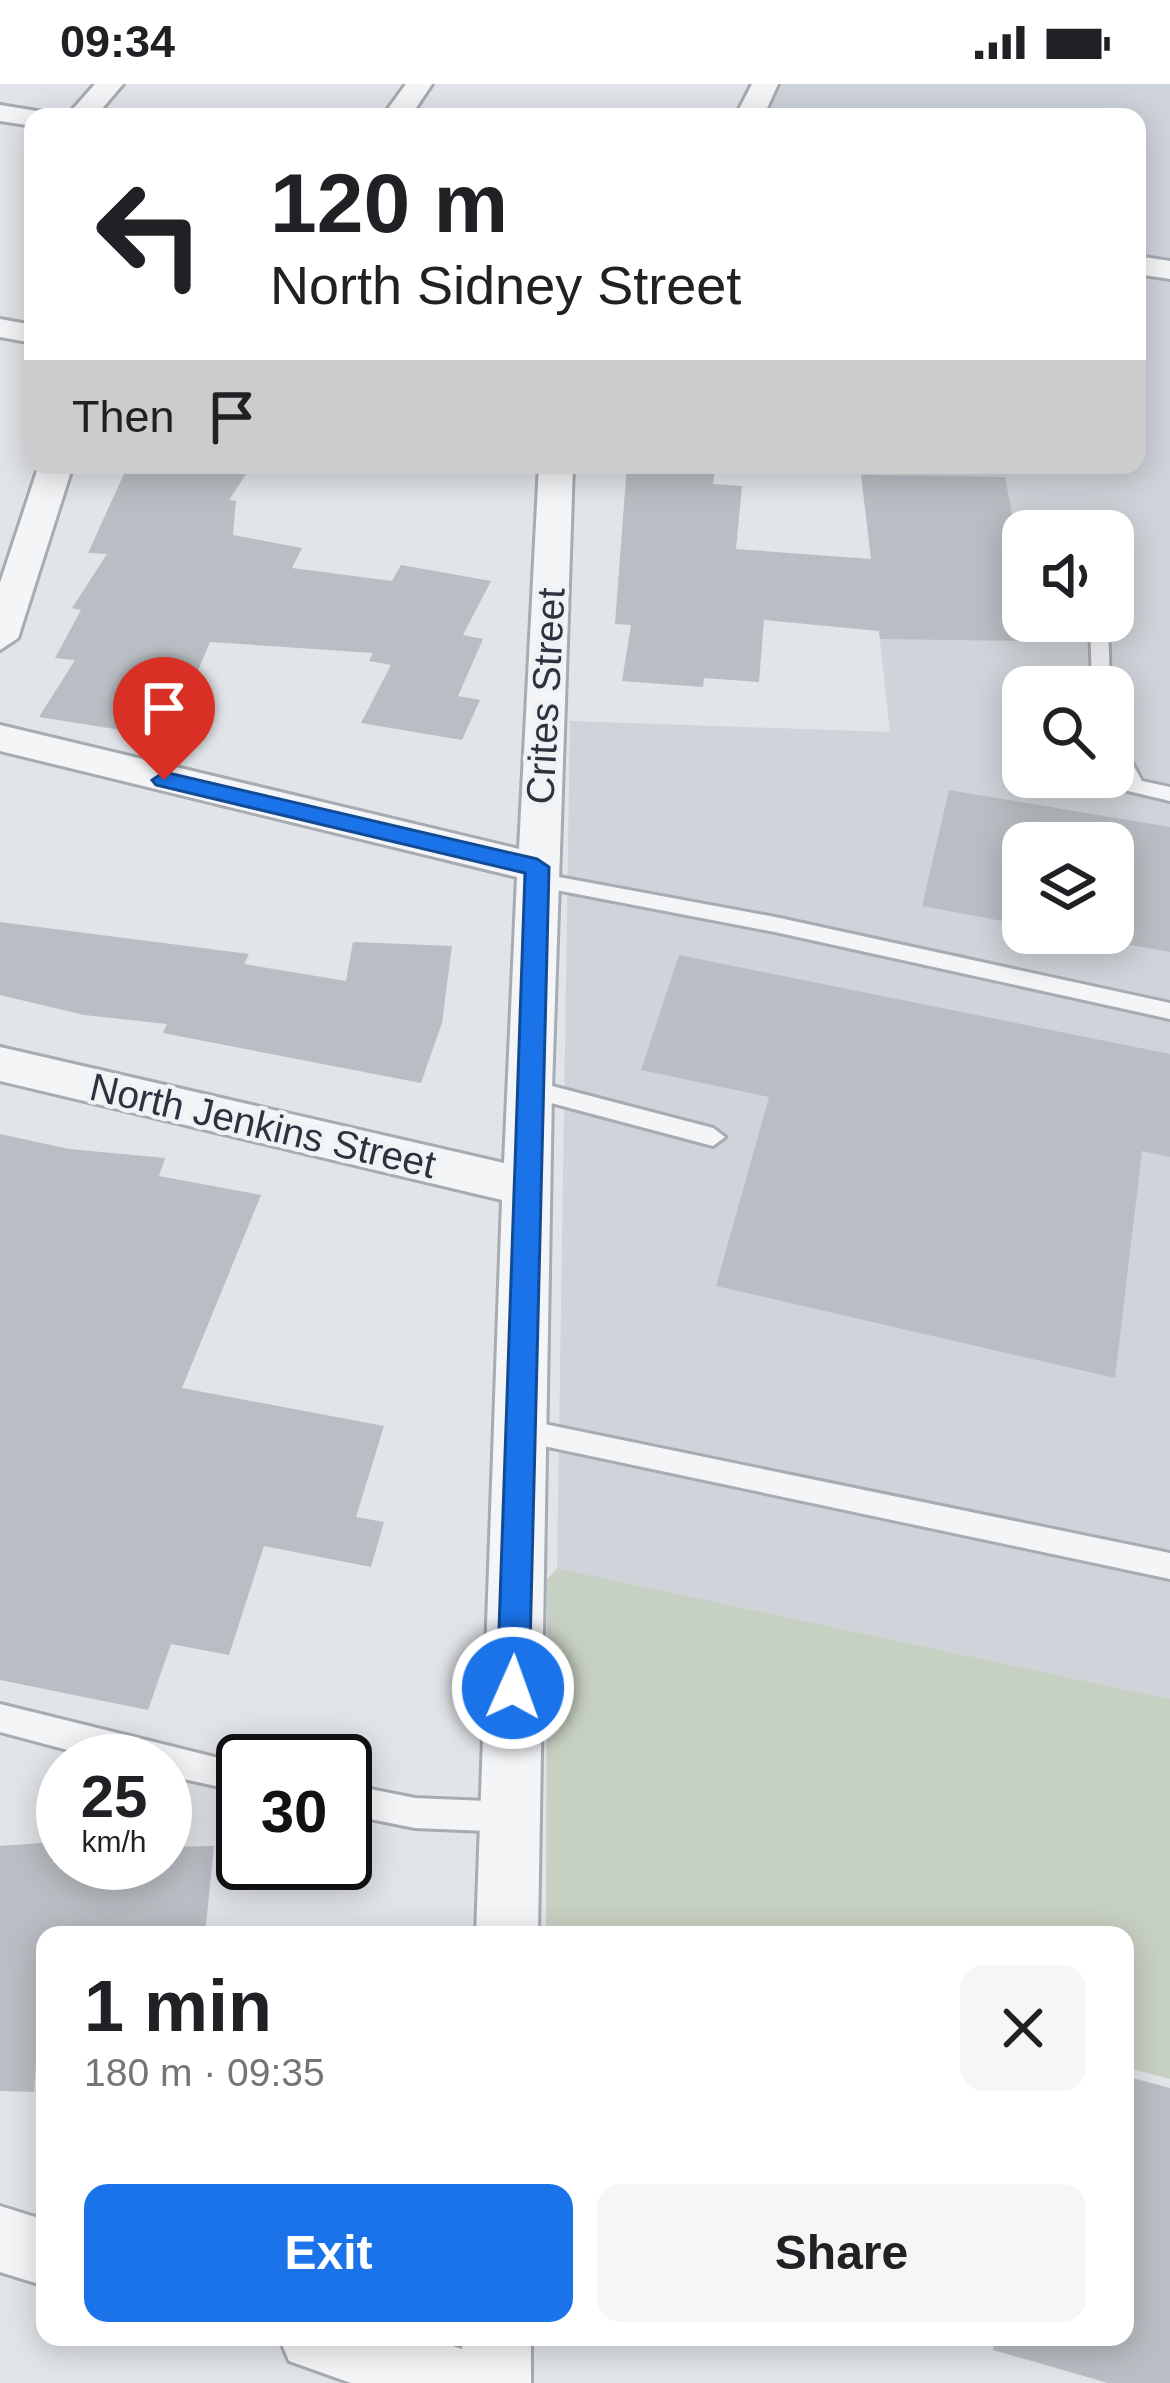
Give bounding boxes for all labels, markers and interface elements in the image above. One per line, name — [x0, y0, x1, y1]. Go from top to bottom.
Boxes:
text: 09:34 — [60, 16, 175, 67]
icon: left — [72, 156, 228, 312]
text: 120 m — [270, 156, 508, 250]
text: North Sidney Street — [270, 255, 741, 315]
icon: arrive — [199, 384, 265, 450]
text: Then — [72, 391, 175, 442]
map controls — [1002, 510, 1134, 954]
button: sound — [1002, 510, 1134, 642]
street label: Crites Street — [518, 587, 573, 805]
pin — [113, 657, 215, 780]
button: search — [1002, 666, 1134, 798]
icon: arrive — [131, 675, 197, 741]
button: layers — [1002, 822, 1134, 954]
street label: North Jenkins Street — [86, 1065, 440, 1186]
position arrow — [450, 1625, 576, 1751]
speed limit sign: 30 — [216, 1734, 372, 1890]
text: 25 — [81, 1763, 147, 1830]
text: km/h — [81, 1825, 147, 1858]
button: close — [960, 1965, 1086, 2091]
text: 1 min — [84, 1966, 272, 2046]
text: 180 m · 09:35 — [84, 2051, 325, 2094]
button: Exit — [84, 2184, 573, 2322]
button: Share — [597, 2184, 1086, 2322]

